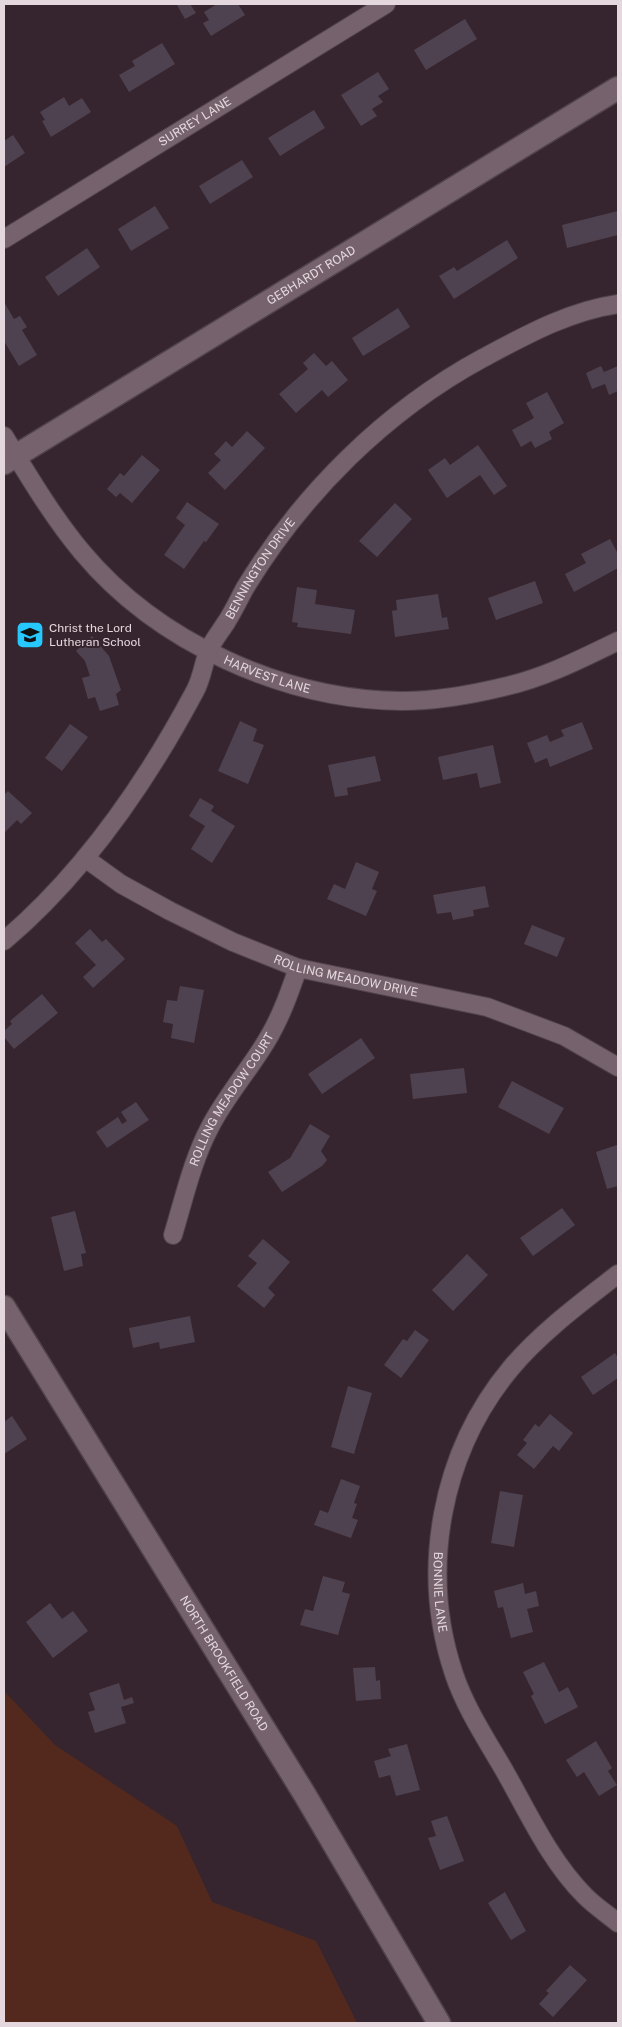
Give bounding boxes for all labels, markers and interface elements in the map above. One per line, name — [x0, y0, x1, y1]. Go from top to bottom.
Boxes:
street label: SURREY LANE — [156, 94, 234, 149]
street label: GEBHARDT ROAD — [264, 243, 358, 308]
street label: BENNINGTON DRIVE — [223, 515, 298, 622]
school or university icon: Christ the Lord Lutheran School — [15, 620, 45, 650]
place label: Christ the Lord Lutheran School — [49, 621, 141, 649]
street label: HARVEST LANE — [221, 653, 312, 696]
street label: ROLLING MEADOW DRIVE — [272, 952, 419, 1000]
street label: ROLLING MEADOW COURT — [187, 1030, 277, 1168]
street label: BONNIE LANE — [431, 1551, 450, 1634]
street label: NORTH BROOKFIELD ROAD — [177, 1593, 271, 1734]

